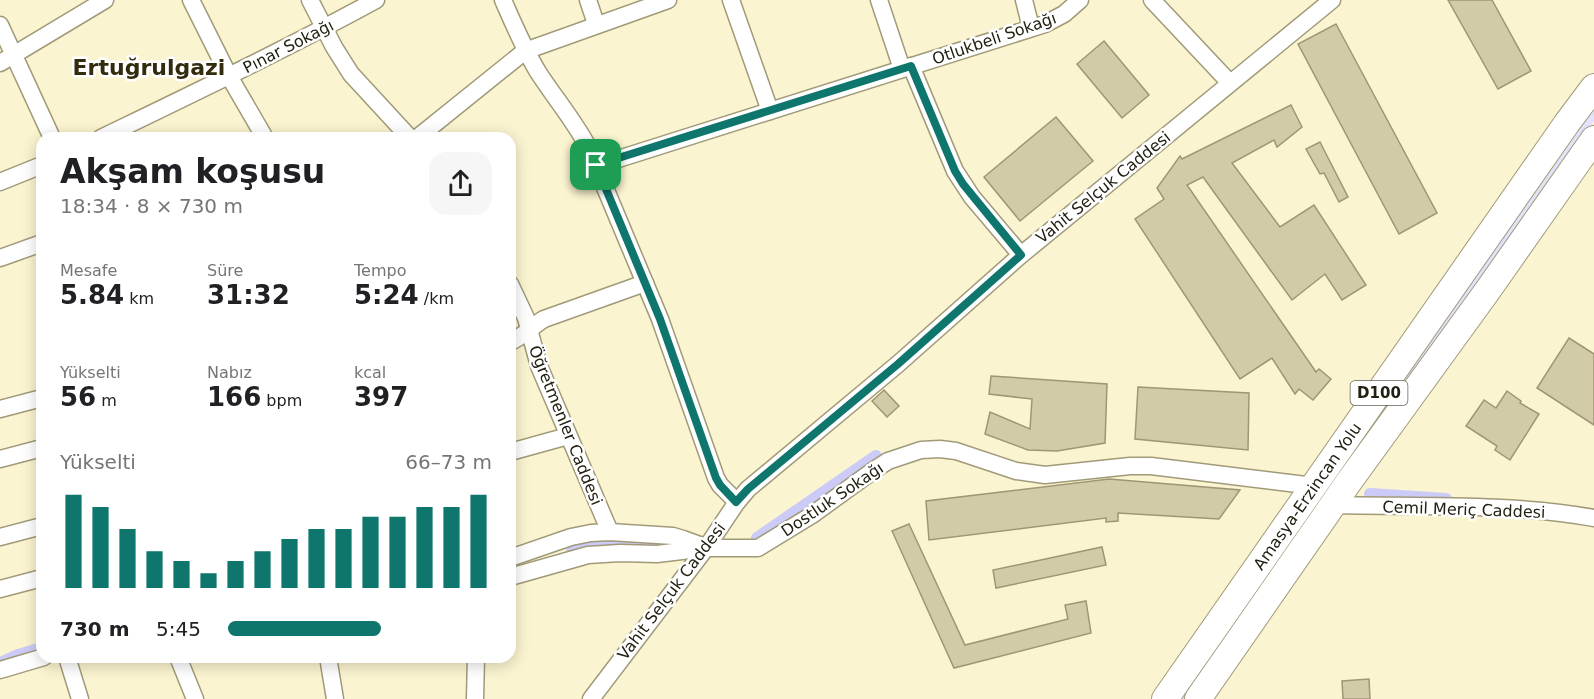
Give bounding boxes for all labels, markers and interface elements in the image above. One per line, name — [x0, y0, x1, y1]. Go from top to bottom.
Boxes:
street label: Otlukbeli Sokağı — [930, 8, 1059, 69]
street label: Pınar Sokağı — [240, 15, 337, 77]
district label: Ertuğrulgazi — [73, 55, 225, 80]
street label: Vahit Selçuk Caddesi — [1032, 127, 1174, 247]
pin — [570, 139, 621, 190]
icon: arrive — [579, 148, 612, 181]
text: Akşam koşusu — [60, 152, 325, 191]
button: share — [429, 152, 492, 215]
text: 18:34 · 8 × 730 m — [60, 194, 243, 218]
text: Mesafe — [60, 261, 117, 280]
text: Süre — [207, 261, 243, 280]
text: Tempo — [354, 261, 406, 280]
text: 5.84 — [60, 280, 124, 310]
text: 31:32 — [207, 280, 290, 310]
text: 5:24 — [354, 280, 419, 310]
text: km — [124, 289, 154, 308]
text: /km — [419, 289, 454, 308]
street label: Öğretmenler Caddesi — [525, 343, 606, 508]
text: Yükselti — [60, 363, 121, 382]
text: Nabız — [207, 363, 252, 382]
text: kcal — [354, 363, 386, 382]
road number: D100 — [1350, 381, 1408, 405]
text: 56 — [60, 382, 96, 412]
text: 166 — [207, 382, 261, 412]
text: 397 — [354, 382, 408, 412]
text: m — [96, 391, 117, 410]
text: bpm — [261, 391, 302, 410]
street label: Amasya-Erzincan Yolu — [1249, 419, 1365, 574]
text: Yükselti — [60, 450, 136, 474]
text: 66–73 m — [405, 450, 492, 474]
street label: Dostluk Sokağı — [778, 458, 887, 541]
street label: Cemil Meriç Caddesi — [1382, 497, 1546, 522]
street label: Vahit Selçuk Caddesi — [614, 519, 729, 664]
text: 730 m — [60, 617, 130, 641]
text: 5:45 — [156, 617, 201, 641]

